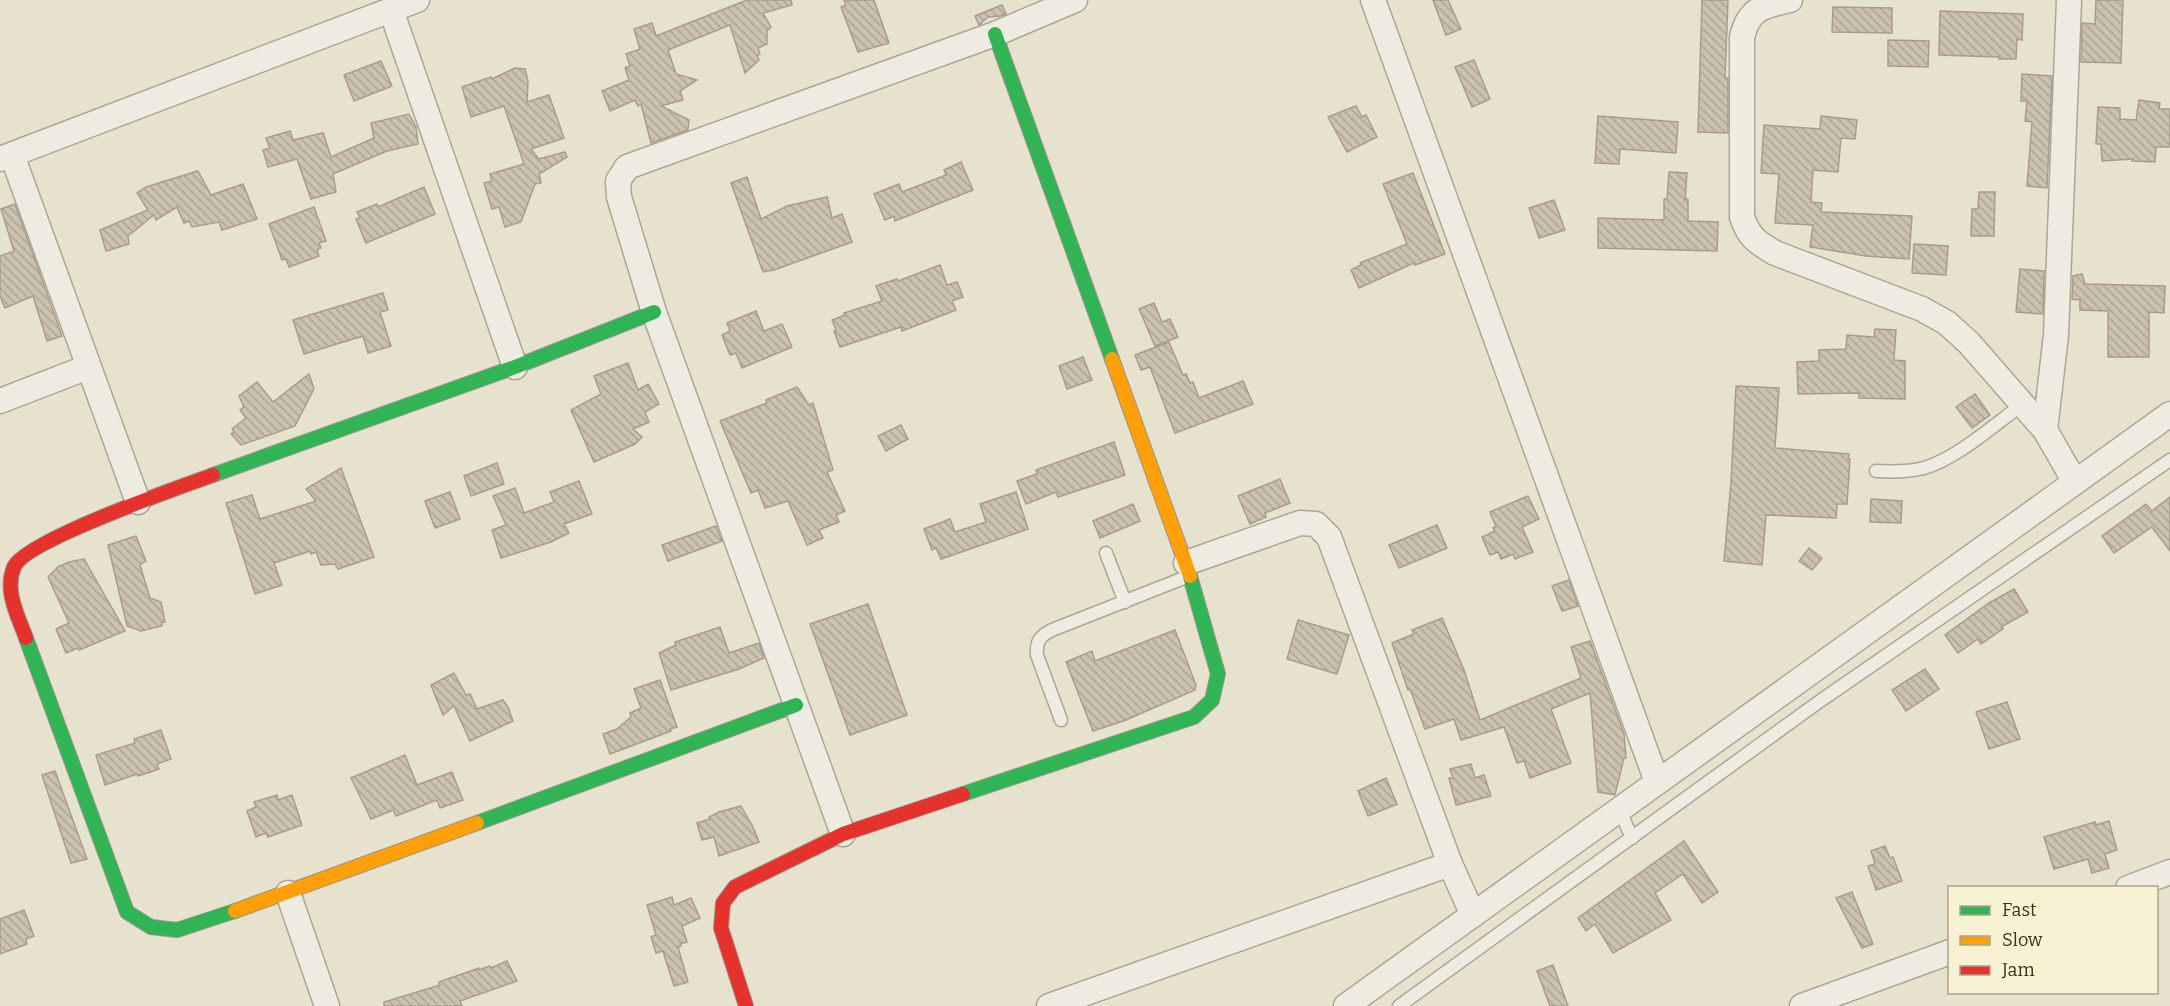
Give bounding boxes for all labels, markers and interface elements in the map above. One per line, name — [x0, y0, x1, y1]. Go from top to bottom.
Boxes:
legend — [1948, 886, 2158, 994]
text: Fast — [2002, 899, 2037, 921]
text: Slow — [2002, 929, 2043, 951]
text: Jam — [2001, 959, 2035, 981]

